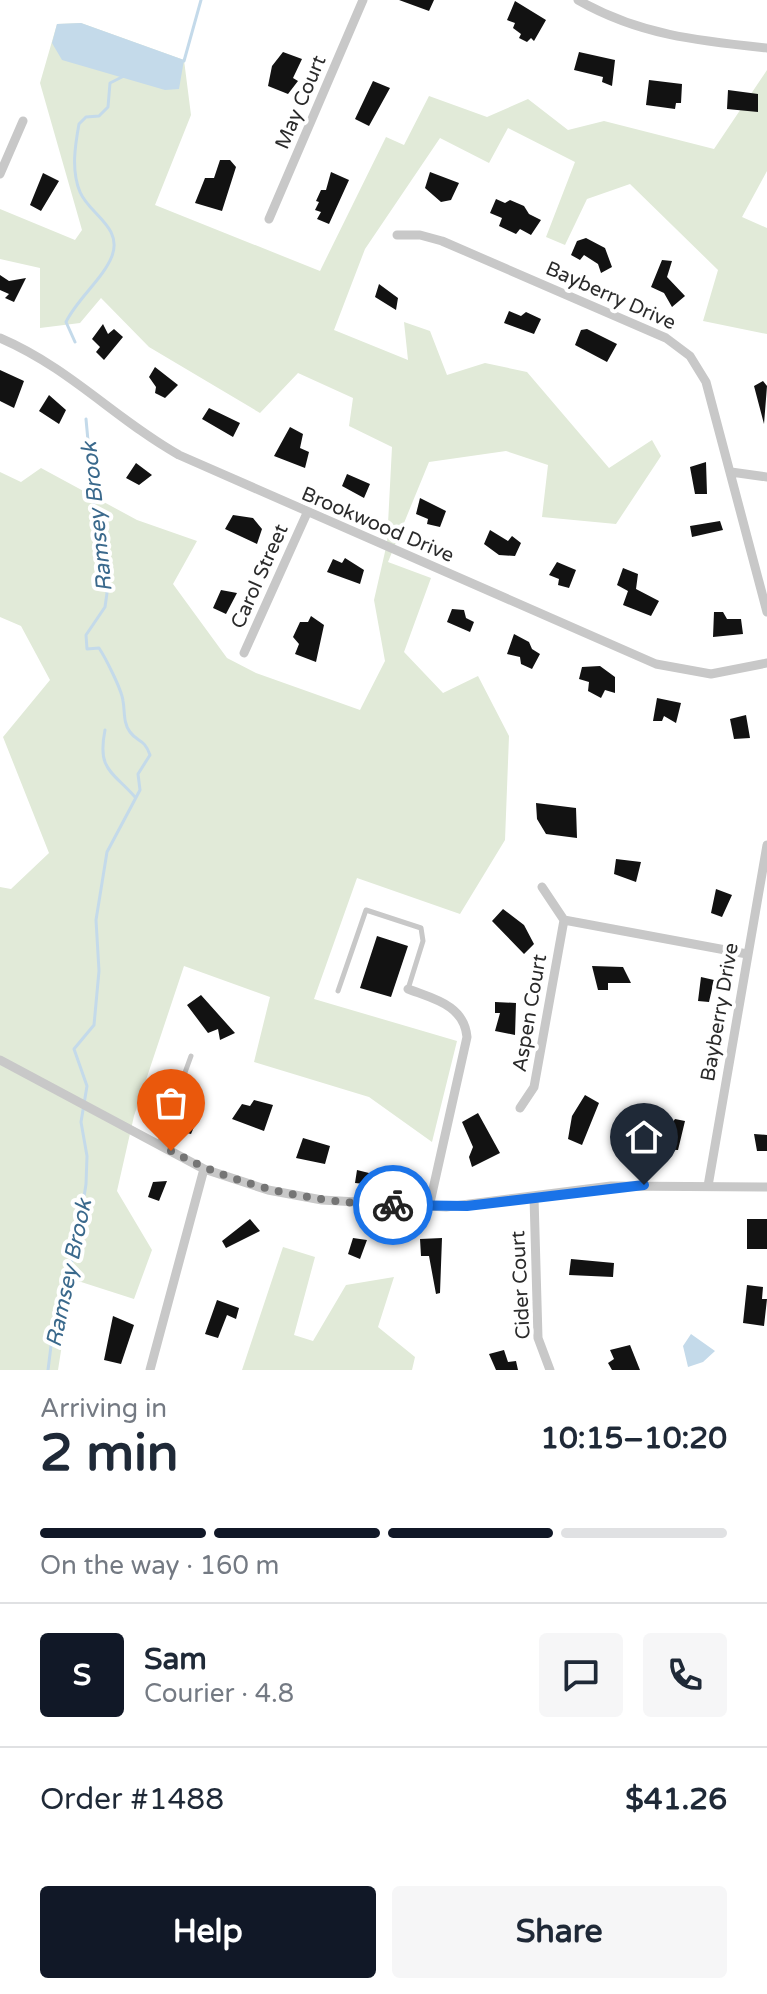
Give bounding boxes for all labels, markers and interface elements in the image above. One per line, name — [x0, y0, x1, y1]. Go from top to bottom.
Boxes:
street label: May Court — [270, 52, 332, 153]
street label: Bayberry Drive — [542, 256, 679, 335]
water label: Ramsey Brook — [76, 439, 118, 593]
street label: Brookwood Drive — [298, 482, 458, 568]
street label: Carol Street — [226, 520, 294, 632]
street label: Bayberry Drive — [696, 941, 744, 1083]
street label: Aspen Court — [508, 952, 552, 1074]
pin — [137, 1069, 205, 1151]
icon: bag — [149, 1081, 193, 1125]
pin — [610, 1103, 678, 1185]
icon: home — [622, 1115, 666, 1159]
courier — [353, 1165, 433, 1245]
icon: bike — [371, 1183, 415, 1227]
water label: Ramsey Brook — [41, 1195, 98, 1350]
street label: Cider Court — [506, 1230, 536, 1340]
text: Arriving in — [40, 1393, 167, 1424]
text: 10:15–10:20 — [540, 1420, 727, 1457]
text: 2 min — [40, 1422, 179, 1485]
text: On the way · 160 m — [40, 1550, 279, 1581]
button: chat — [539, 1633, 623, 1717]
button: phone — [643, 1633, 727, 1717]
text: Sam — [144, 1641, 207, 1678]
text: S — [73, 1657, 91, 1694]
text: Courier · 4.8 — [144, 1678, 294, 1709]
text: Order #1488 — [40, 1781, 224, 1818]
text: $41.26 — [625, 1781, 727, 1818]
button: Help — [40, 1886, 376, 1978]
button: Share — [392, 1886, 727, 1978]

